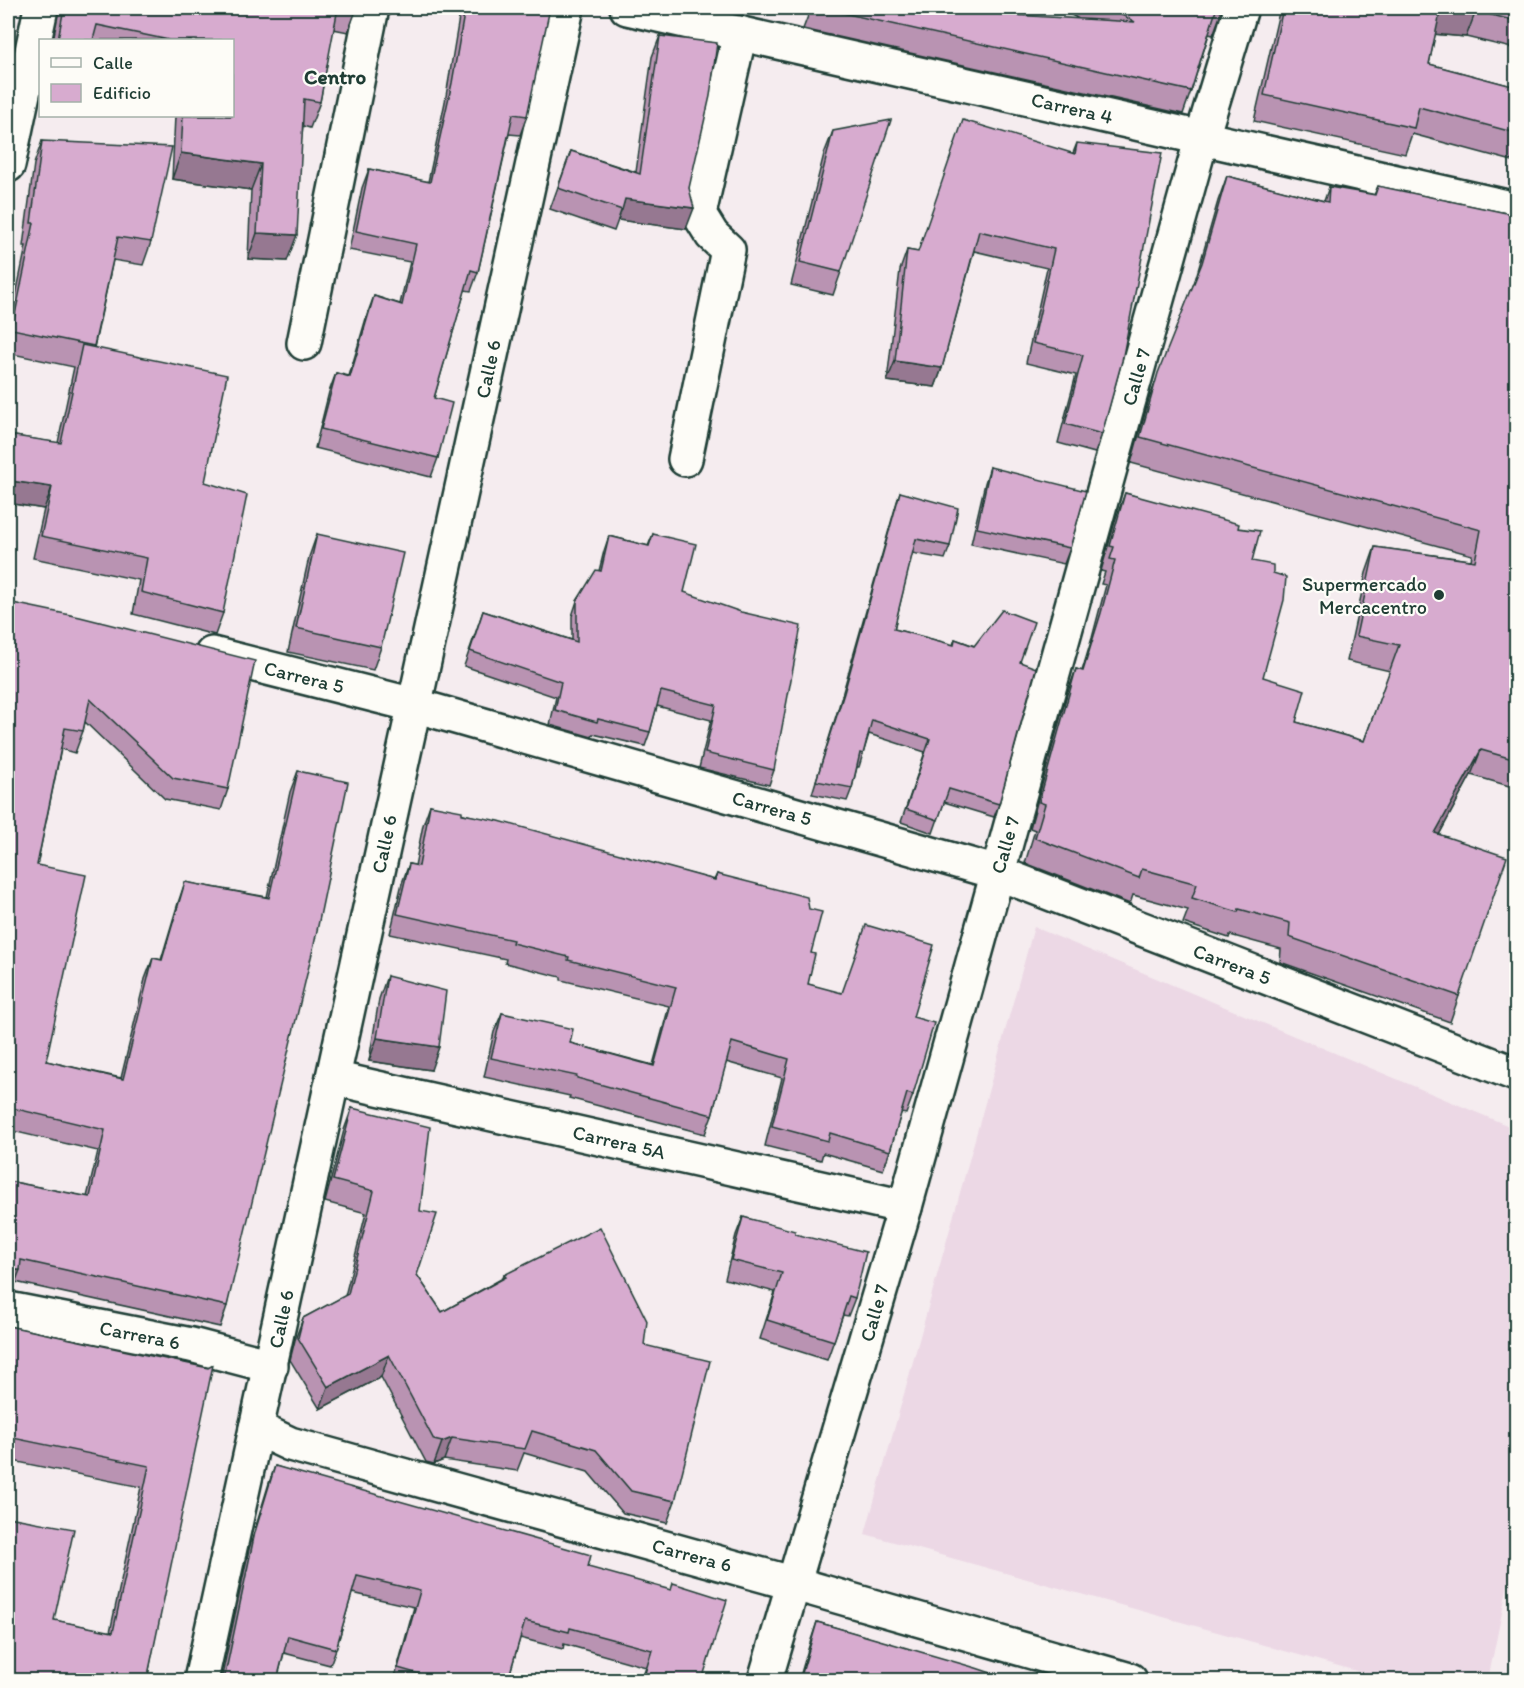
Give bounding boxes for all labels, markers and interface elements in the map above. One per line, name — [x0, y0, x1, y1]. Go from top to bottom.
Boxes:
legend — [39, 39, 234, 117]
text: Calle — [93, 52, 133, 74]
district label: Centro — [304, 64, 366, 89]
text: Edificio — [93, 82, 151, 104]
street label: Carrera 4 — [1029, 87, 1115, 129]
street label: Calle 6 — [470, 338, 506, 400]
street label: Calle 7 — [1116, 345, 1156, 408]
place label: Supermercado Mercacentro — [1302, 572, 1427, 619]
marker: Supermercado Mercacentro — [1432, 588, 1446, 602]
street label: Carrera 5 — [262, 655, 346, 699]
street label: Carrera 5 — [729, 785, 815, 831]
street label: Calle 6 — [366, 813, 402, 875]
street label: Calle 7 — [985, 813, 1025, 876]
street label: Carrera 5 — [1190, 938, 1274, 990]
street label: Carrera 5A — [570, 1120, 668, 1164]
street label: Calle 7 — [854, 1281, 894, 1344]
street label: Calle 6 — [263, 1288, 299, 1350]
street label: Carrera 6 — [98, 1315, 182, 1355]
street label: Carrera 6 — [649, 1533, 735, 1577]

